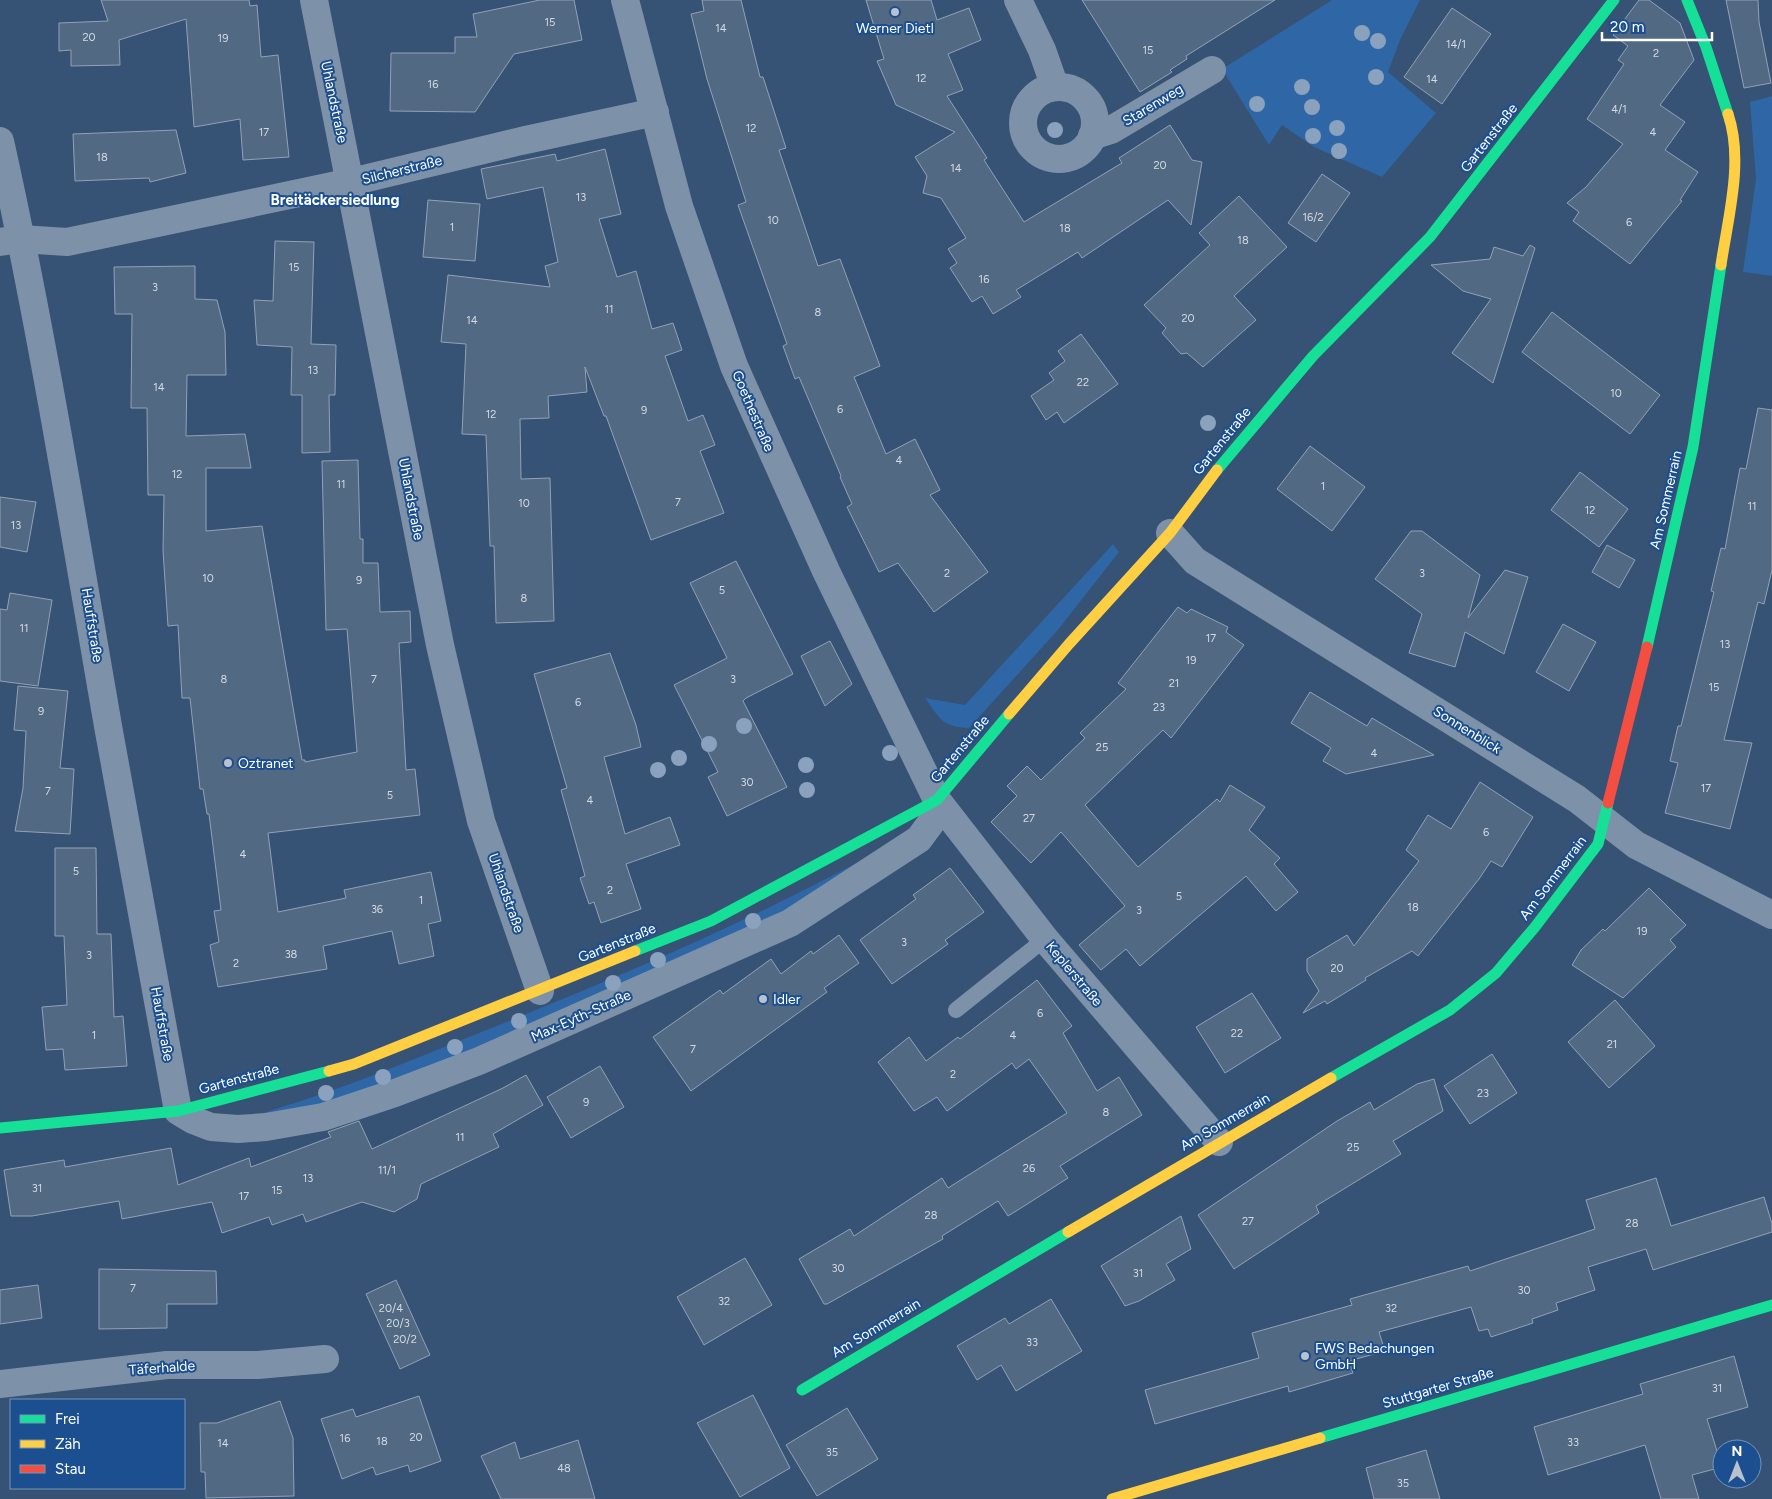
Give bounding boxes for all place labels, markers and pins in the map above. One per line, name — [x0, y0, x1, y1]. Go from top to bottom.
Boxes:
marker: Werner Dietl — [889, 6, 901, 18]
place label: Werner Dietl — [856, 20, 934, 37]
place label: Oztranet — [238, 755, 294, 772]
marker: Oztranet — [222, 757, 234, 769]
place label: Idler — [773, 991, 801, 1008]
marker: Idler — [757, 993, 769, 1005]
place label: FWS Bedachungen GmbH — [1315, 1340, 1435, 1373]
marker: FWS Bedachungen GmbH — [1299, 1350, 1311, 1362]

